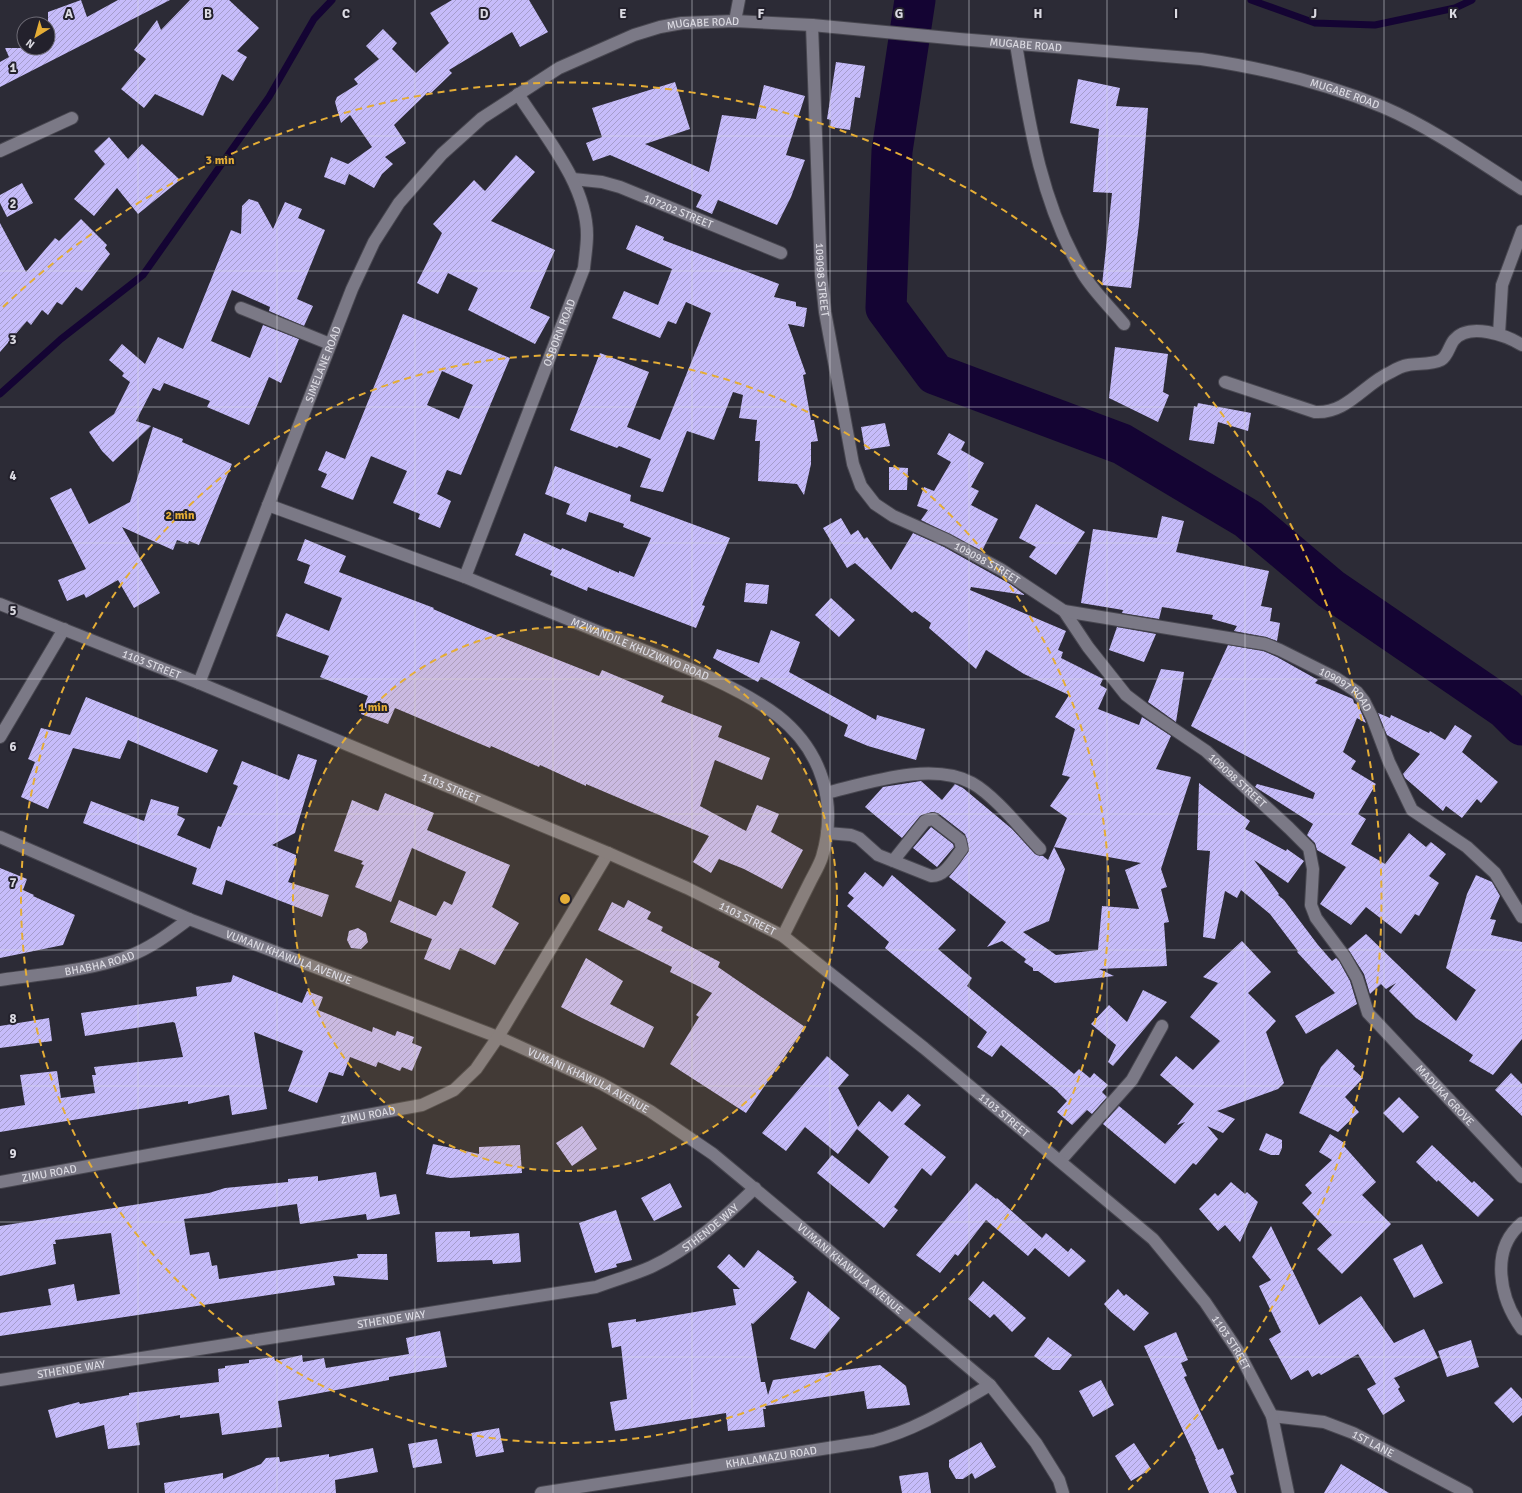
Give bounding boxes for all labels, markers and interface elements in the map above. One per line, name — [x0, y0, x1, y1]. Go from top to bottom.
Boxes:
text: A — [65, 6, 74, 22]
text: B — [204, 6, 212, 22]
text: C — [342, 6, 350, 22]
text: D — [480, 6, 489, 22]
text: E — [619, 6, 627, 22]
text: F — [758, 6, 765, 22]
text: G — [895, 6, 903, 22]
text: H — [1034, 6, 1042, 22]
text: I — [1174, 6, 1178, 22]
text: J — [1311, 6, 1317, 22]
text: K — [1449, 6, 1457, 22]
street label: MUGABE ROAD — [666, 15, 739, 33]
north arrow — [16, 16, 56, 56]
text: N — [23, 36, 37, 51]
street label: MUGABE ROAD — [989, 36, 1062, 54]
text: 1 — [9, 60, 17, 76]
street label: MUGABE ROAD — [1308, 76, 1381, 112]
text: 3 min — [206, 153, 235, 168]
street label: 107202 STREET — [642, 191, 715, 232]
text: 2 — [9, 196, 17, 212]
street label: 109098 STREET — [813, 243, 832, 318]
street label: OSBORN ROAD — [541, 297, 578, 368]
street label: SIMELANE ROAD — [303, 325, 344, 404]
text: 3 — [9, 332, 17, 348]
text: 4 — [9, 468, 17, 484]
text: 2 min — [166, 508, 195, 523]
street label: 109098 STREET — [952, 539, 1023, 587]
text: 5 — [9, 603, 17, 619]
street label: MZWANDILE KHUZWAYO ROAD — [569, 615, 711, 683]
street label: 1103 STREET — [120, 647, 183, 682]
street label: 109097 ROAD — [1317, 664, 1374, 714]
text: 1 min — [359, 700, 388, 715]
text: 6 — [9, 739, 17, 755]
street label: 109098 STREET — [1206, 751, 1269, 811]
street label: 1103 STREET — [420, 770, 482, 806]
text: 7 — [9, 875, 17, 891]
centre of rings — [558, 892, 572, 906]
street label: 1103 STREET — [717, 899, 778, 939]
street label: VUMANI KHAWULA AVENUE — [224, 928, 354, 988]
street label: BHABHA ROAD — [64, 949, 136, 978]
text: 8 — [9, 1011, 17, 1027]
street label: VUMANI KHAWULA AVENUE — [525, 1045, 651, 1116]
street label: MADUKA GROVE — [1413, 1062, 1477, 1129]
street label: 1103 STREET — [976, 1090, 1032, 1140]
street label: ZIMU ROAD — [340, 1104, 396, 1127]
text: 9 — [9, 1146, 17, 1162]
street label: ZIMU ROAD — [21, 1162, 78, 1185]
street label: STHENDE WAY — [680, 1201, 742, 1255]
street label: VUMANI KHAWULA AVENUE — [794, 1221, 906, 1317]
street label: STHENDE WAY — [356, 1308, 427, 1331]
street label: 1103 STREET — [1209, 1313, 1253, 1373]
street label: STHENDE WAY — [36, 1358, 107, 1381]
street label: 1ST LANE — [1350, 1428, 1396, 1460]
street label: KHALAMAZU ROAD — [725, 1444, 818, 1471]

